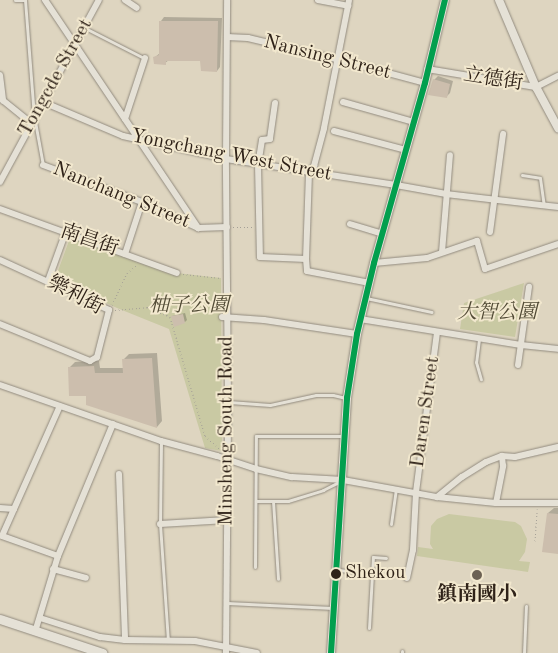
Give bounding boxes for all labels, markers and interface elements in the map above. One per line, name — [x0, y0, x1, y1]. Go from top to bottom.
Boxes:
street label: Tongcde Street — [14, 15, 98, 141]
street label: Nansing Street — [261, 31, 393, 85]
street label: 立德街 — [461, 63, 525, 97]
street label: Yongchang West Street — [128, 125, 334, 187]
street label: Nanchang Street — [49, 158, 193, 234]
street label: 南昌街 — [57, 220, 121, 262]
street label: 樂利街 — [43, 271, 107, 321]
park label: 柚子公園 — [149, 294, 229, 318]
park label: 大智公園 — [457, 301, 537, 325]
street label: Minsheng South Road — [215, 336, 239, 526]
street label: Daren Street — [406, 355, 446, 469]
place label: Shekou — [345, 563, 405, 585]
marker: Shekou — [331, 569, 341, 579]
marker: 鎮南國小 — [471, 569, 483, 581]
place label: 鎮南國小 — [437, 583, 517, 607]

